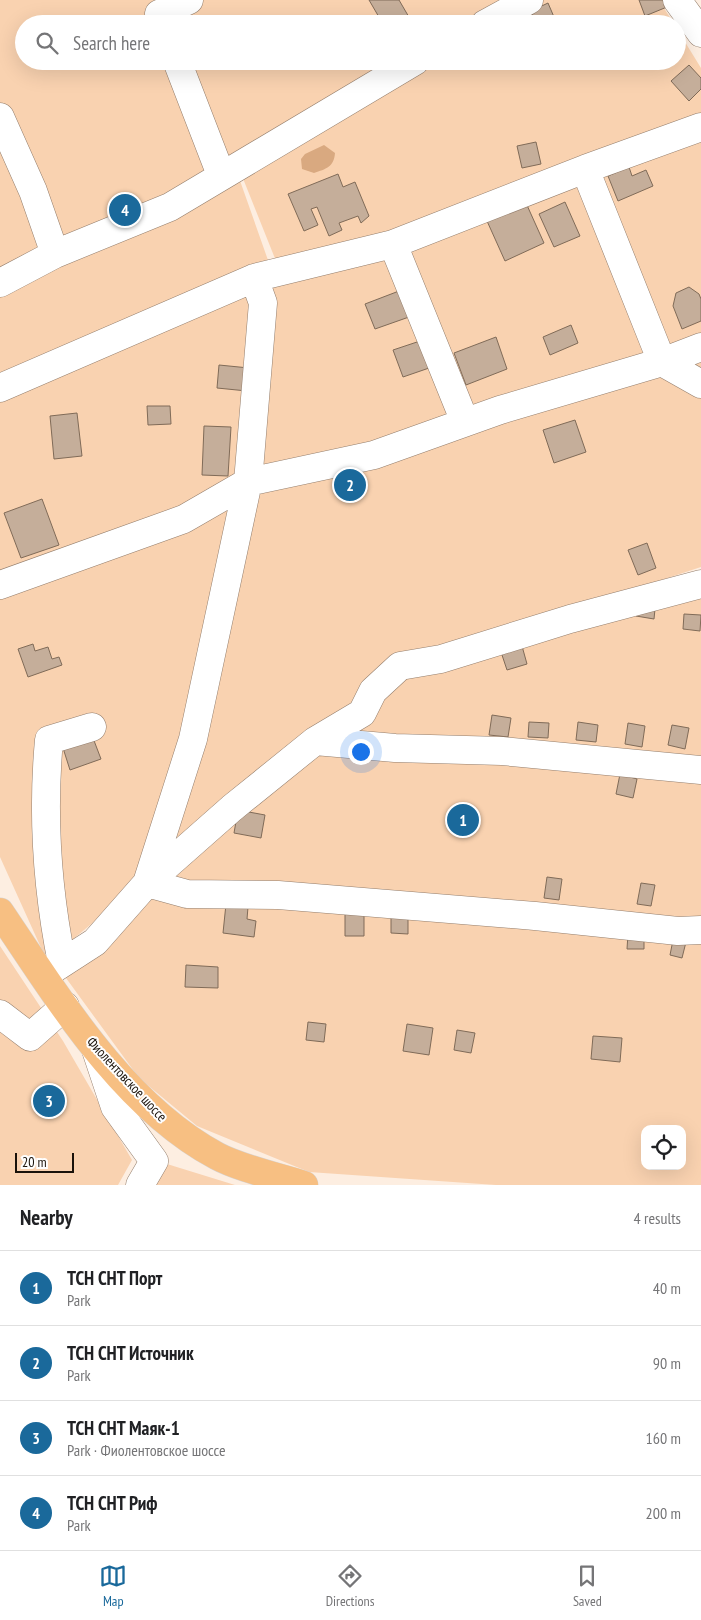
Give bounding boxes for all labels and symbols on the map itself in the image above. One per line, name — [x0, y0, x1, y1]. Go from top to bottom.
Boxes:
pin: 4 — [109, 191, 141, 229]
pin: 2 — [334, 466, 366, 504]
your location — [348, 739, 374, 765]
pin: 1 — [447, 801, 479, 839]
street label: Фиолентовское шоссе — [83, 1033, 171, 1125]
pin: 3 — [33, 1082, 65, 1120]
scale bar — [15, 1150, 74, 1173]

